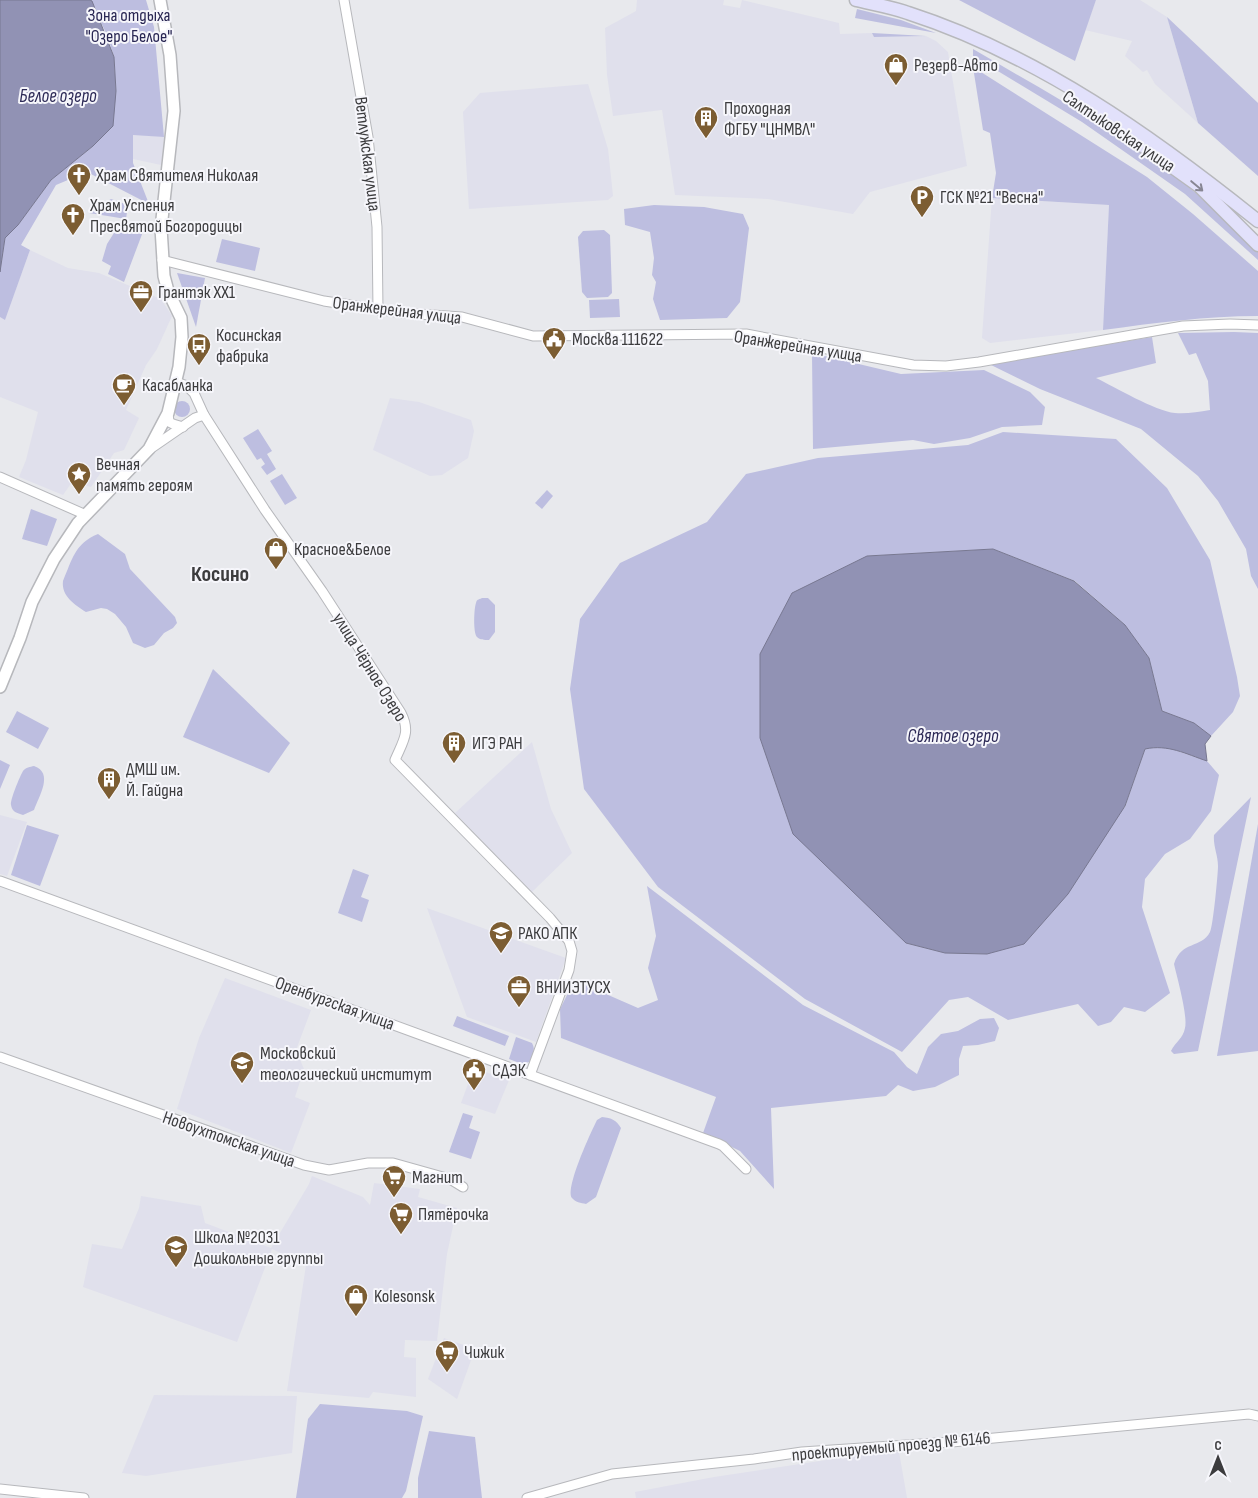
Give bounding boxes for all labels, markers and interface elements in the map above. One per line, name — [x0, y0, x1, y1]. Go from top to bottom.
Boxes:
park label: Зона отдыха "Озеро Белое" — [85, 5, 173, 47]
shop icon: Резерв-Авто — [883, 52, 909, 86]
place label: Резерв-Авто — [914, 55, 998, 76]
water label: Белое озеро — [19, 85, 97, 108]
street label: Салтыковская улица — [1059, 86, 1179, 177]
street label: Ветлужская улица — [350, 96, 385, 213]
place label: Проходная ФГБУ "ЦНМВЛ" — [724, 98, 815, 140]
building icon: Проходная ФГБУ "ЦНМВЛ" — [693, 105, 719, 139]
church icon: Храм Святителя Николая — [66, 162, 92, 196]
place label: Храм Святителя Николая — [95, 165, 258, 186]
one-way arrow — [1191, 180, 1204, 191]
parking icon: ГСК №21 "Весна" — [909, 184, 935, 218]
place label: ГСК №21 "Весна" — [940, 187, 1043, 208]
place label: Храм Успения Пресвятой Богородицы — [89, 195, 242, 237]
church icon: Храм Успения Пресвятой Богородицы — [60, 202, 86, 236]
office icon: Грантэк ХХ1 — [128, 279, 154, 313]
place label: Грантэк ХХ1 — [158, 282, 236, 303]
street label: Оранжерейная улица — [331, 292, 462, 329]
place label: Косинская фабрика — [216, 325, 282, 367]
public building icon: Москва 111622 — [541, 326, 567, 360]
street label: Оранжерейная улица — [732, 326, 864, 367]
place label: Москва 111622 — [572, 329, 663, 350]
bus stop icon: Косинская фабрика — [186, 332, 212, 366]
cafe icon: Касабланка — [111, 372, 137, 406]
place label: Касабланка — [142, 375, 213, 396]
place label: Вечная память героям — [96, 454, 193, 496]
place icon: Вечная память героям — [66, 461, 92, 495]
shop icon: Красное&Белое — [263, 536, 289, 570]
place label: Красное&Белое — [294, 539, 391, 560]
district label: Косино — [191, 561, 249, 588]
street label: улица Чёрное Озеро — [328, 609, 411, 725]
water label: Святое озеро — [907, 725, 999, 748]
building icon: ИГЭ РАН — [441, 730, 467, 764]
place label: ИГЭ РАН — [472, 733, 523, 754]
place label: ДМШ им. Й. Гайдна — [126, 759, 183, 801]
building icon: ДМШ им. Й. Гайдна — [96, 766, 122, 800]
school or university icon: РАКО АПК — [488, 920, 514, 954]
place label: РАКО АПК — [518, 923, 578, 944]
street label: Оренбургская улица — [272, 972, 397, 1035]
office icon: ВНИИЭТУСХ — [506, 974, 532, 1008]
place label: ВНИИЭТУСХ — [536, 977, 611, 998]
place label: Московский теологический институт — [260, 1043, 432, 1085]
school or university icon: Московский теологический институт — [229, 1050, 255, 1084]
public building icon: СДЭК — [461, 1057, 487, 1091]
place label: СДЭК — [492, 1060, 527, 1081]
street label: Новоухтомская улица — [160, 1107, 298, 1172]
supermarket icon: Магнит — [381, 1164, 407, 1198]
place label: Магнит — [412, 1167, 463, 1188]
supermarket icon: Пятёрочка — [388, 1201, 414, 1235]
place label: Пятёрочка — [418, 1204, 489, 1225]
place label: Школа №2031 Дошкольные группы — [194, 1227, 323, 1269]
school or university icon: Школа №2031 Дошкольные группы — [163, 1234, 189, 1268]
shop icon: Kolesonsk — [343, 1283, 369, 1317]
place label: Kolesonsk — [374, 1286, 435, 1307]
supermarket icon: Чижик — [434, 1339, 460, 1373]
place label: Чижик — [464, 1342, 504, 1363]
street label: проектируемый проезд № 6146 — [791, 1427, 991, 1466]
north arrow — [1193, 1433, 1243, 1483]
text: С — [1214, 1437, 1222, 1454]

